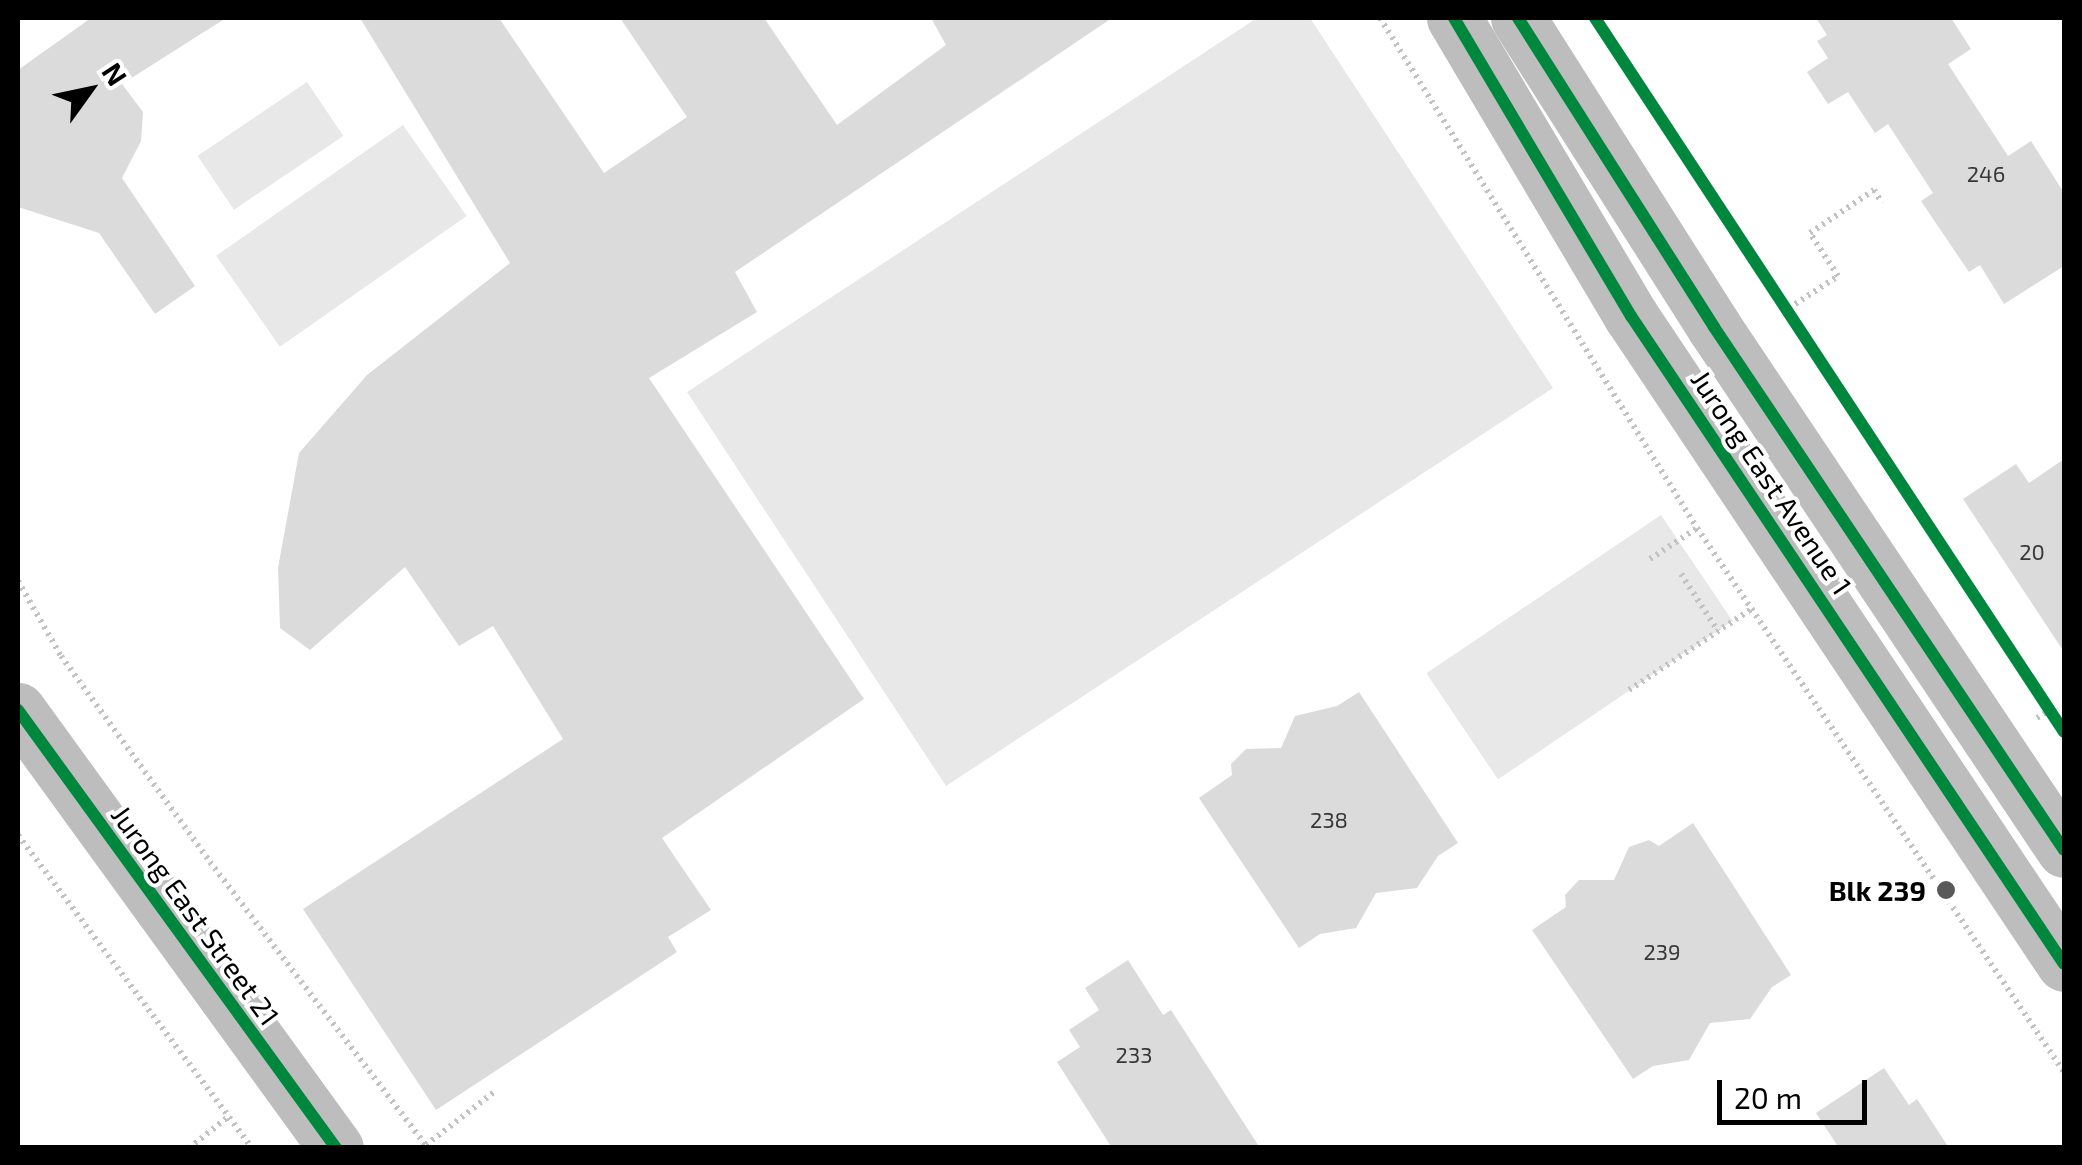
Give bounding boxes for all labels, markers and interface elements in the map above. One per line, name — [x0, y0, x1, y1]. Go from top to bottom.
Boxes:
north arrow — [40, 40, 140, 140]
text: N — [95, 56, 135, 91]
house number: 246 — [1967, 161, 2005, 187]
street label: Jurong East Avenue 1 — [1684, 363, 1860, 601]
house number: 20 — [2019, 539, 2045, 565]
street label: Jurong East Street 21 — [105, 799, 287, 1031]
house number: 238 — [1310, 807, 1348, 833]
place label: Blk 239 — [1829, 873, 1926, 907]
marker: Blk 239 — [1935, 879, 1957, 901]
house number: 239 — [1643, 939, 1681, 965]
house number: 233 — [1116, 1042, 1152, 1068]
scale bar — [1722, 1060, 1872, 1122]
text: 20 m — [1734, 1079, 1802, 1115]

